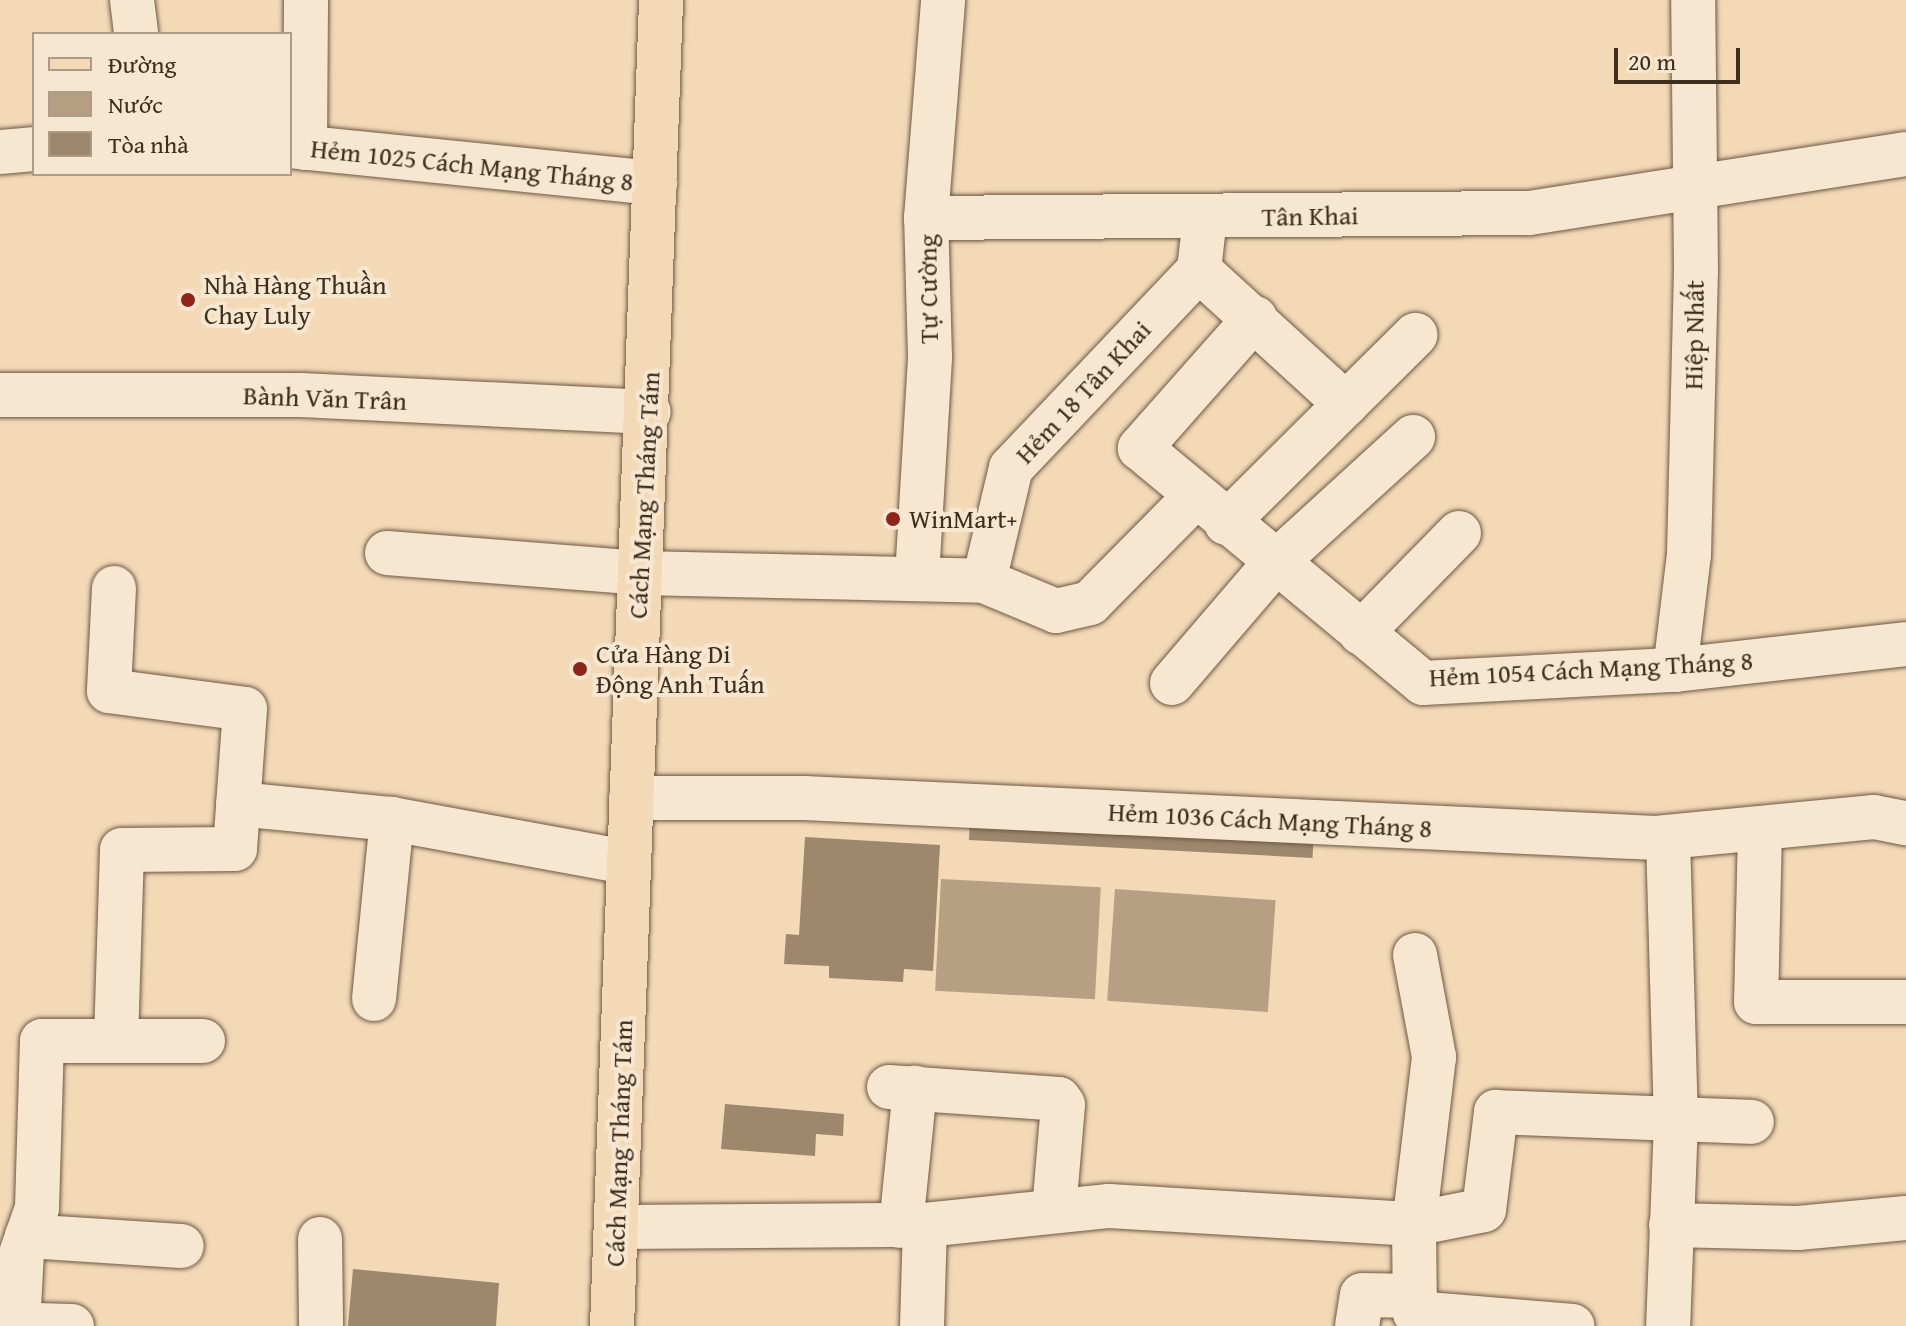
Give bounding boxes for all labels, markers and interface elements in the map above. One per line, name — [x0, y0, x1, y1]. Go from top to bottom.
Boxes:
legend — [32, 32, 292, 176]
scale bar — [1618, 32, 1744, 82]
text: 20 m — [1628, 44, 1676, 79]
text: Đường — [108, 47, 177, 82]
text: Nước — [108, 87, 163, 122]
text: Tòa nhà — [108, 127, 189, 162]
street label: Hẻm 1025 Cách Mạng Tháng 8 — [309, 133, 635, 197]
street label: Tân Khai — [1261, 200, 1359, 232]
street label: Tự Cường — [911, 234, 945, 344]
place label: Nhà Hàng Thuần Chay Luly — [204, 269, 387, 330]
street label: Hiệp Nhất — [1677, 280, 1711, 390]
marker: Nhà Hàng Thuần Chay Luly — [179, 291, 197, 309]
street label: Hẻm 18 Tân Khai — [1009, 314, 1157, 470]
street label: Cách Mạng Tháng Tám — [622, 371, 666, 619]
street label: Bành Văn Trân — [243, 380, 407, 416]
place label: WinMart+ — [909, 503, 1017, 535]
marker: WinMart+ — [884, 510, 902, 528]
place label: Cửa Hàng Di Động Anh Tuấn — [596, 638, 765, 700]
street label: Hẻm 1054 Cách Mạng Tháng 8 — [1428, 645, 1754, 693]
marker: Cửa Hàng Di Động Anh Tuấn — [571, 660, 589, 678]
street label: Hẻm 1036 Cách Mạng Tháng 8 — [1107, 796, 1433, 844]
street label: Cách Mạng Tháng Tám — [599, 1019, 639, 1267]

